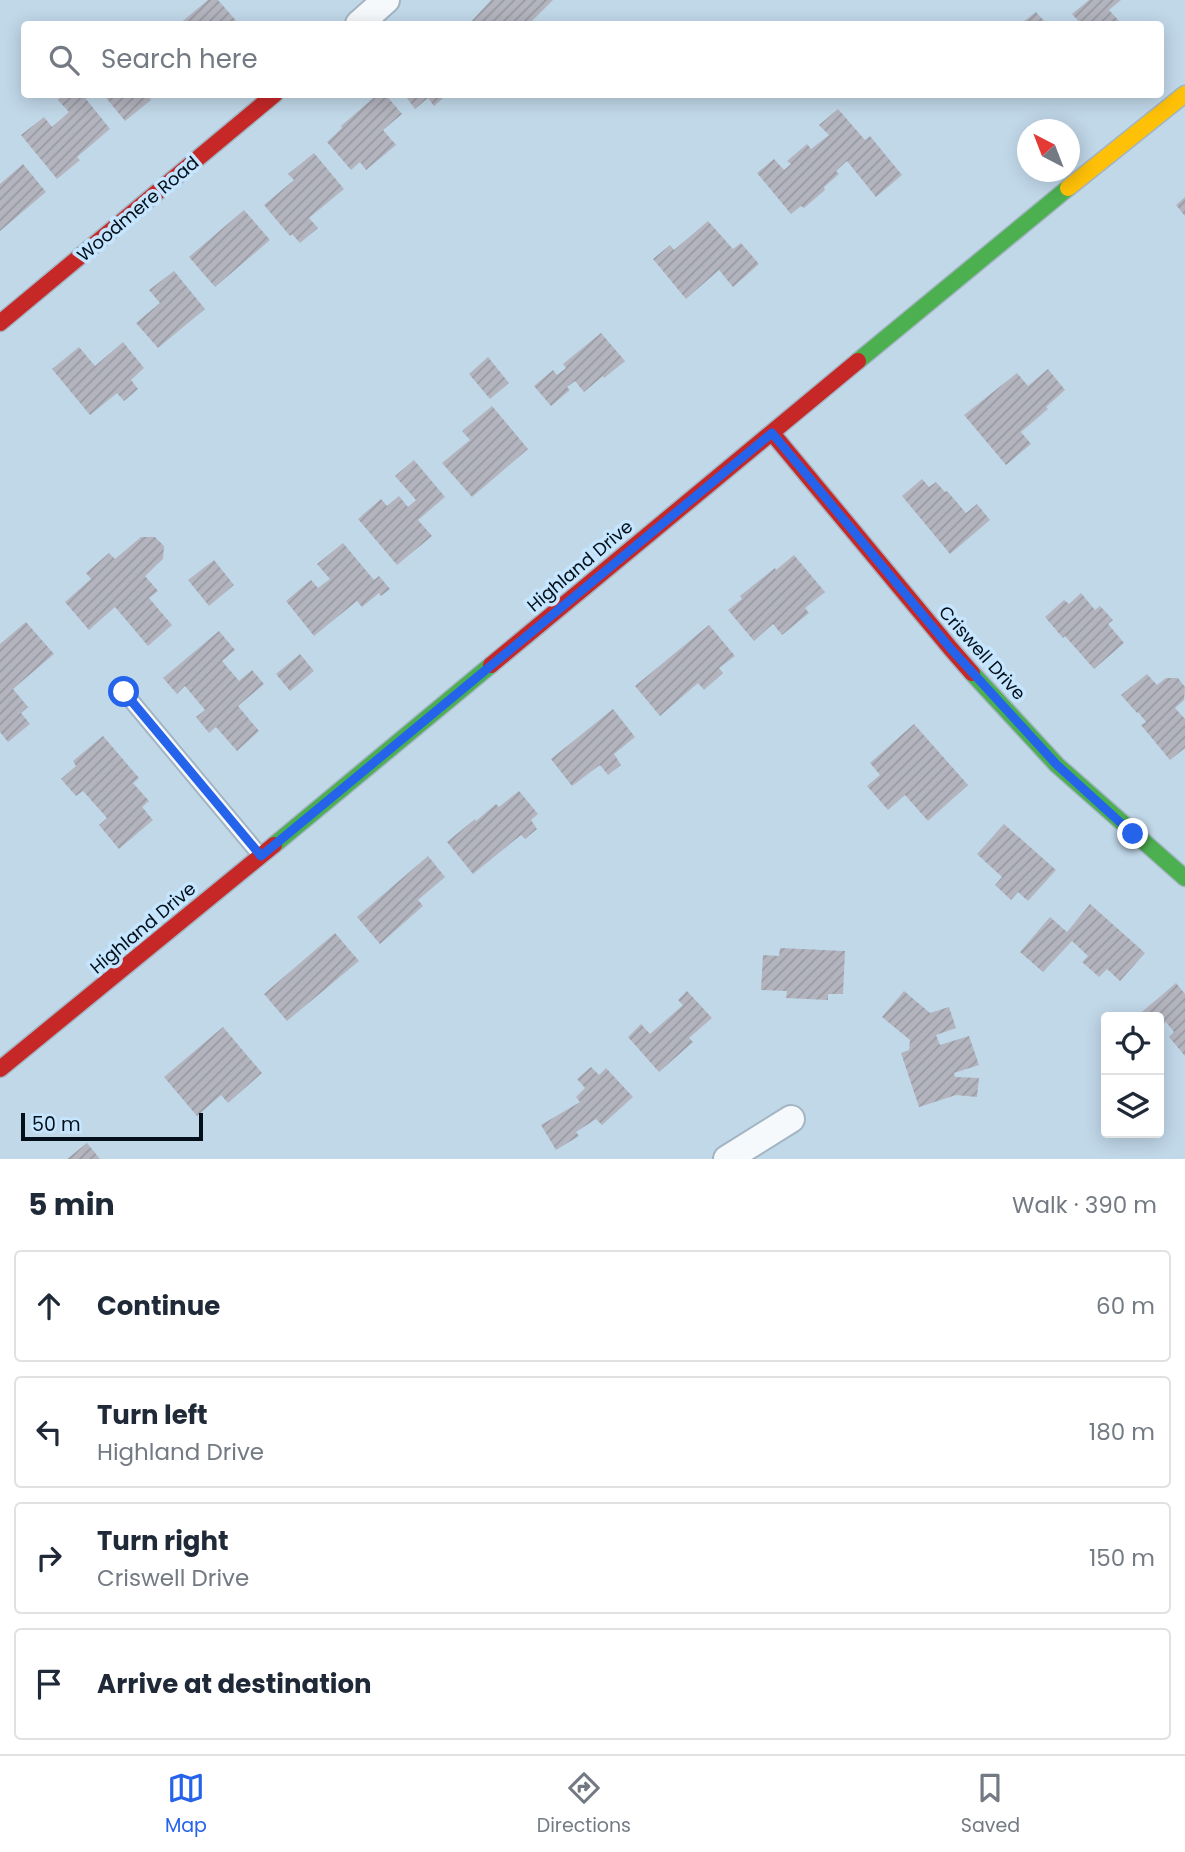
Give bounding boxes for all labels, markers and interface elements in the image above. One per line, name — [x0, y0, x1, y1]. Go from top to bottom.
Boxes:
search box — [21, 21, 1164, 98]
icon: search — [45, 41, 83, 79]
text: Search here — [101, 41, 258, 77]
north arrow — [1017, 119, 1080, 182]
street label: Woodmere Road — [71, 150, 204, 267]
street label: Highland Drive — [522, 514, 638, 617]
street label: Criswell Drive — [933, 600, 1032, 705]
route start — [108, 676, 139, 707]
route end — [1117, 818, 1148, 849]
street label: Highland Drive — [85, 876, 201, 979]
map controls — [1101, 1012, 1164, 1138]
button: locate — [1101, 1012, 1164, 1075]
button: layers — [1101, 1075, 1164, 1138]
scale bar — [21, 1110, 203, 1142]
text: 50 m — [32, 1111, 81, 1138]
text: 5 min — [28, 1183, 115, 1226]
text: Walk · 390 m — [1012, 1189, 1157, 1221]
icon: ahead — [30, 1287, 68, 1325]
text: Continue — [97, 1288, 220, 1324]
text: 60 m — [1096, 1290, 1155, 1322]
text: Turn left — [97, 1397, 208, 1433]
icon: left — [30, 1413, 68, 1451]
text: 180 m — [1089, 1416, 1155, 1448]
text: Highland Drive — [97, 1436, 264, 1468]
text: Turn right — [97, 1523, 229, 1559]
icon: right — [30, 1539, 68, 1577]
text: 150 m — [1089, 1542, 1155, 1574]
text: Criswell Drive — [97, 1562, 249, 1594]
icon: arrive — [30, 1665, 68, 1703]
text: Arrive at destination — [97, 1666, 372, 1702]
tab: Map — [165, 1769, 207, 1840]
tab: Directions — [537, 1769, 631, 1840]
tab: Saved — [961, 1769, 1020, 1840]

